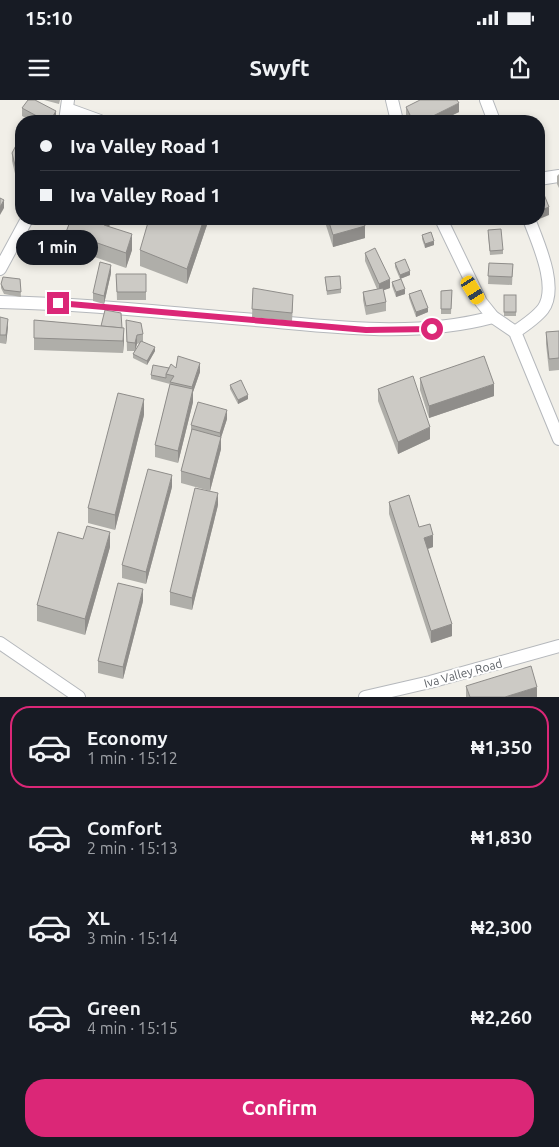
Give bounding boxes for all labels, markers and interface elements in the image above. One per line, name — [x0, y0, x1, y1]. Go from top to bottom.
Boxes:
text: 15:10 — [25, 7, 73, 29]
icon: menu — [25, 54, 53, 82]
icon: share — [506, 54, 534, 82]
text: Swyft — [249, 55, 310, 80]
text: Iva Valley Road 1 — [70, 135, 221, 157]
text: Iva Valley Road 1 — [70, 184, 221, 206]
callout: 1 min — [17, 230, 99, 266]
text: 1 min — [37, 238, 77, 256]
car — [458, 273, 487, 307]
route end — [47, 292, 69, 314]
route start — [421, 318, 443, 340]
street label: Iva Valley Road — [422, 656, 504, 690]
icon: car — [27, 725, 72, 770]
text: Economy — [87, 727, 168, 749]
text: ₦1,350 — [471, 736, 532, 758]
text: 1 min · 15:12 — [87, 749, 178, 767]
icon: car — [27, 815, 72, 860]
text: Comfort — [87, 817, 162, 839]
text: ₦1,830 — [471, 826, 532, 848]
text: 2 min · 15:13 — [87, 839, 178, 857]
icon: car — [27, 905, 72, 950]
text: XL — [87, 907, 110, 929]
text: ₦2,300 — [471, 916, 532, 938]
text: 3 min · 15:14 — [87, 929, 178, 947]
icon: car — [27, 995, 72, 1040]
text: Green — [87, 997, 141, 1019]
text: ₦2,260 — [471, 1006, 532, 1028]
text: 4 min · 15:15 — [87, 1019, 178, 1037]
button: Confirm — [25, 1079, 534, 1137]

